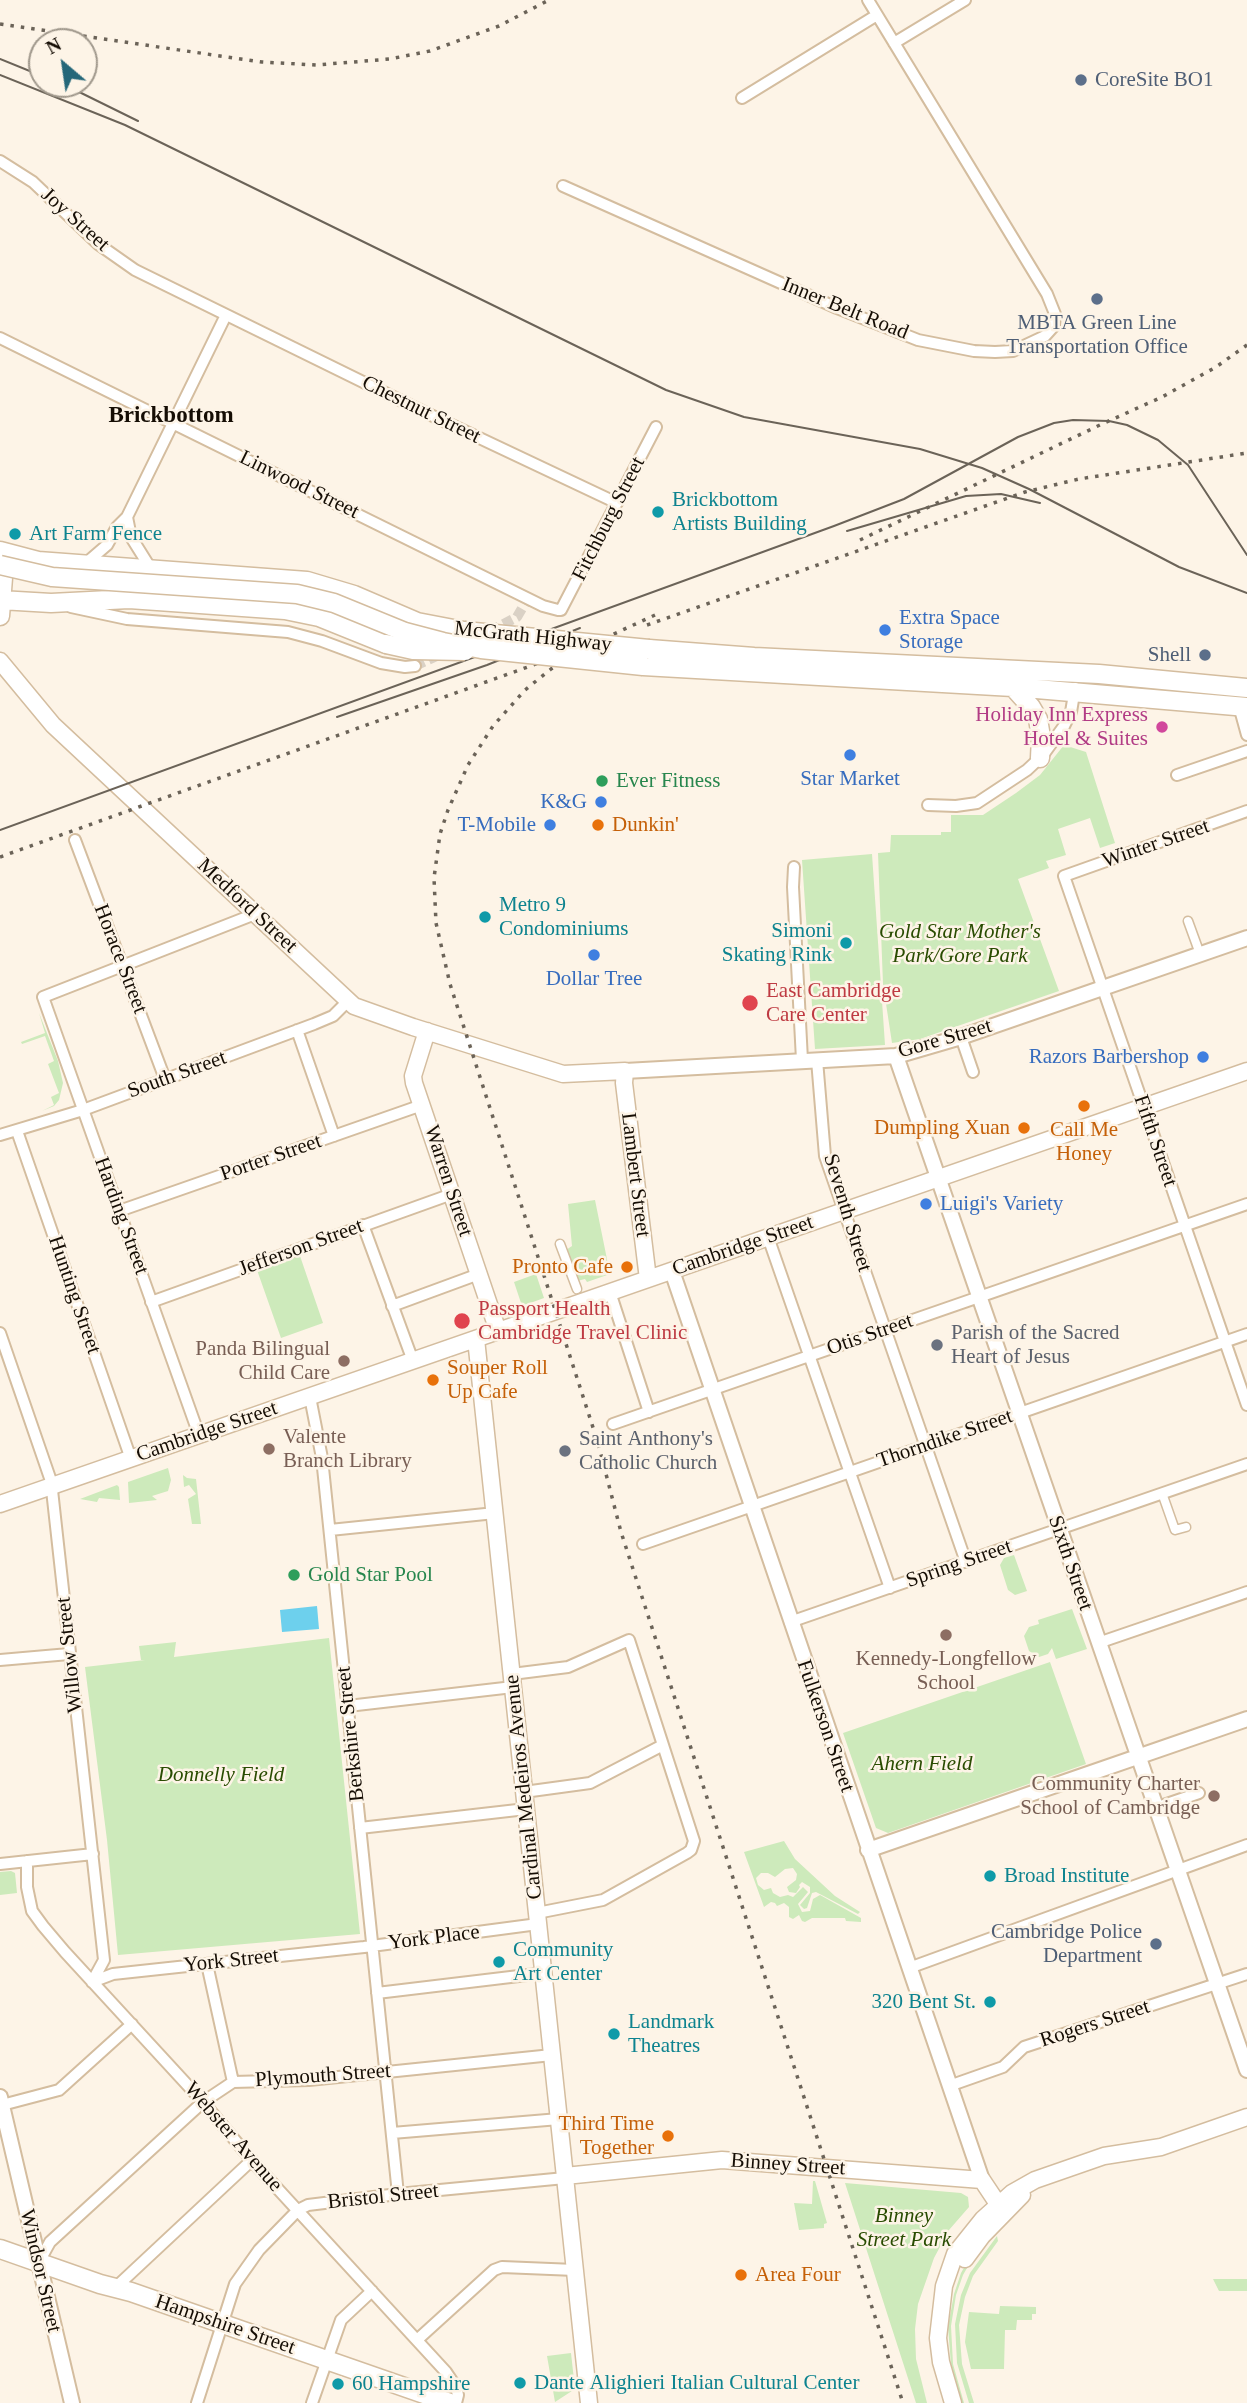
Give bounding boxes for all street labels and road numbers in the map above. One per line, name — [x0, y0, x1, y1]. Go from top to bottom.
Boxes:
street label: Joy Street — [30, 178, 120, 262]
street label: Inner Belt Road — [771, 269, 919, 349]
street label: Chestnut Street — [347, 365, 495, 455]
street label: Linwood Street — [227, 441, 371, 529]
street label: Fitchburg Street — [562, 443, 656, 595]
street label: McGrath Highway — [446, 616, 620, 658]
street label: Winter Street — [1092, 811, 1220, 877]
street label: Medford Street — [185, 847, 309, 965]
street label: Horace Street — [85, 893, 155, 1025]
street label: Gore Street — [889, 1012, 1001, 1066]
street label: South Street — [115, 1042, 239, 1108]
street label: Fifth Street — [1125, 1086, 1185, 1196]
street label: Lambert Street — [614, 1101, 656, 1249]
street label: Warren Street — [415, 1114, 481, 1248]
street label: Porter Street — [208, 1126, 334, 1190]
street label: Seventh Street — [814, 1141, 880, 1285]
street label: Harding Street — [85, 1145, 157, 1287]
street label: Cambridge Street — [658, 1206, 828, 1286]
street label: Jefferson Street — [224, 1210, 378, 1286]
street label: Hunting Street — [39, 1224, 109, 1366]
street label: Otis Street — [818, 1306, 922, 1364]
street label: Cambridge Street — [122, 1392, 292, 1472]
street label: Thorndike Street — [863, 1400, 1027, 1478]
street label: Sixth Street — [1040, 1506, 1100, 1620]
street label: Spring Street — [895, 1531, 1023, 1597]
street label: Willow Street — [51, 1590, 89, 1720]
street label: Fulkerson Street — [787, 1647, 863, 1805]
street label: Berkshire Street — [330, 1655, 372, 1813]
street label: Cardinal Medeiros Avenue — [498, 1660, 550, 1914]
street label: York Place — [383, 1919, 485, 1957]
street label: York Street — [177, 1943, 285, 1979]
street label: Rogers Street — [1029, 1992, 1161, 2056]
street label: Plymouth Street — [243, 2058, 403, 2094]
street label: Webster Avenue — [172, 2070, 294, 2204]
street label: Binney Street — [722, 2148, 854, 2182]
street label: Bristol Street — [319, 2178, 447, 2216]
street label: Windsor Street — [12, 2198, 68, 2344]
street label: Hampshire Street — [140, 2285, 310, 2365]

